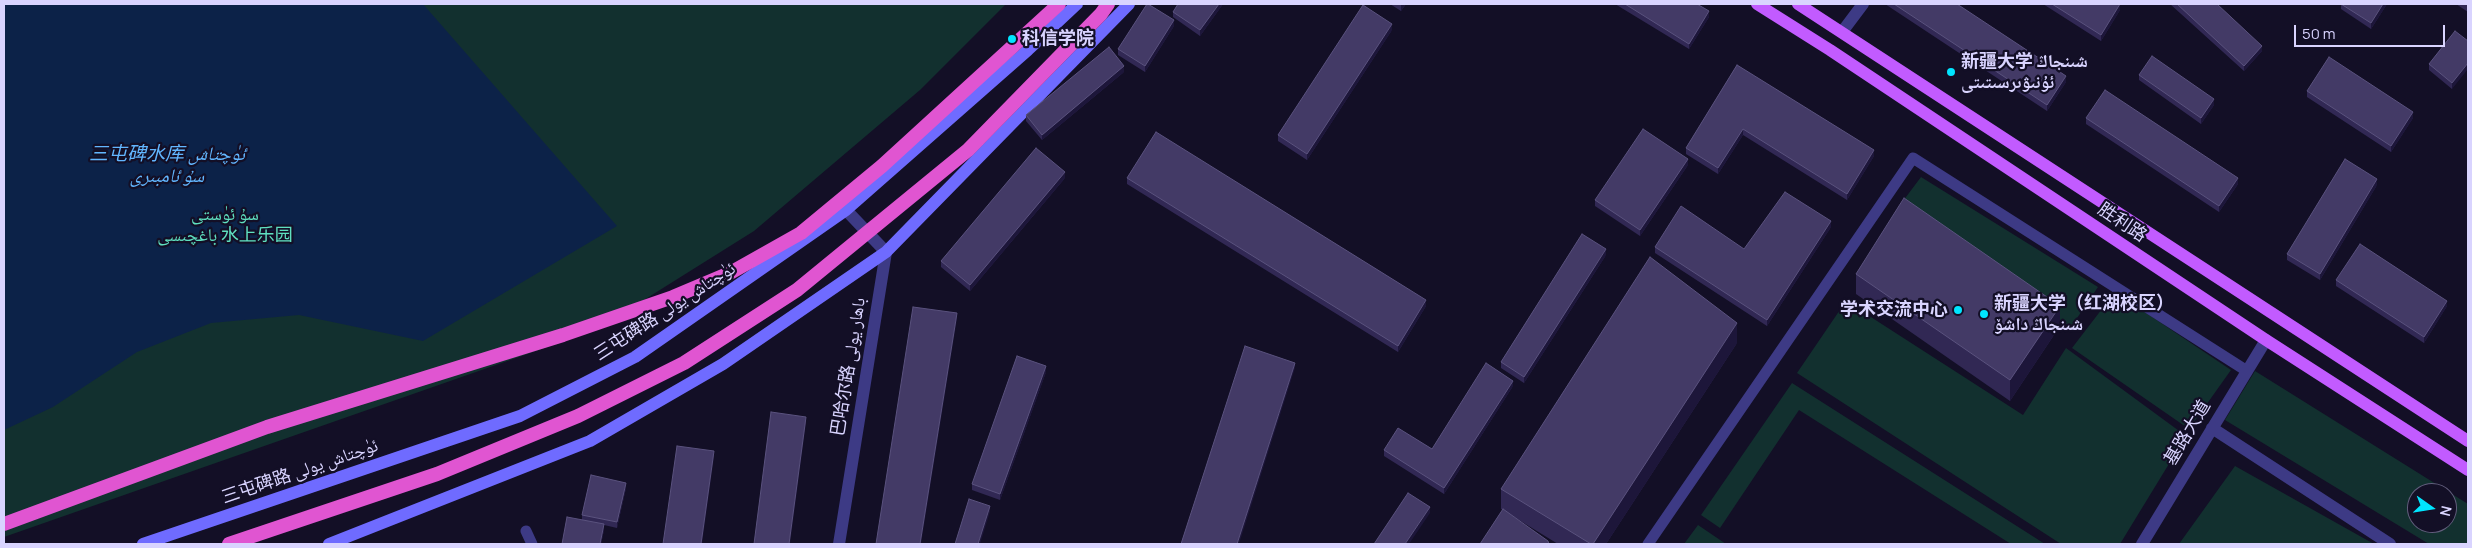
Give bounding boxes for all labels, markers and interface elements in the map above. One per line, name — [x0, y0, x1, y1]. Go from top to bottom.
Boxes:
scale bar — [2297, 15, 2448, 47]
text: 50 m — [2302, 23, 2336, 44]
place label: 科信学院 — [1022, 28, 1094, 50]
marker: 科信学院 — [1006, 33, 1018, 45]
place label: 新疆大学 شىنجاڭ ئۇنىۋىرسىتىتى — [1961, 51, 2088, 94]
marker: 新疆大学 شىنجاڭ ئۇنىۋىرسىتىتى — [1945, 66, 1957, 78]
water label: 三屯碑水库 ئۈچتاش سۇ ئامبىرى — [89, 144, 245, 188]
street label: 胜利路 — [2094, 199, 2150, 247]
park label: سۇ ئۈستى باغچىسى 水上乐园 — [157, 204, 293, 246]
street label: 三屯碑路 ئۈچتاش يولى — [590, 258, 740, 366]
place label: 新疆大学（红湖校区） شىنجاڭ داشۆ — [1994, 293, 2174, 336]
street label: 巴哈尔路 باھار يولى — [827, 296, 871, 438]
place label: 学术交流中心 — [1840, 299, 1948, 321]
marker: 学术交流中心 — [1952, 304, 1964, 316]
marker: 新疆大学（红湖校区） شىنجاڭ داشۆ — [1978, 308, 1990, 320]
street label: 基路大道 — [2160, 397, 2216, 469]
street label: 三屯碑路 ئۈچتاش يولى — [219, 435, 381, 509]
north arrow — [2407, 483, 2457, 533]
text: N — [2436, 504, 2457, 518]

